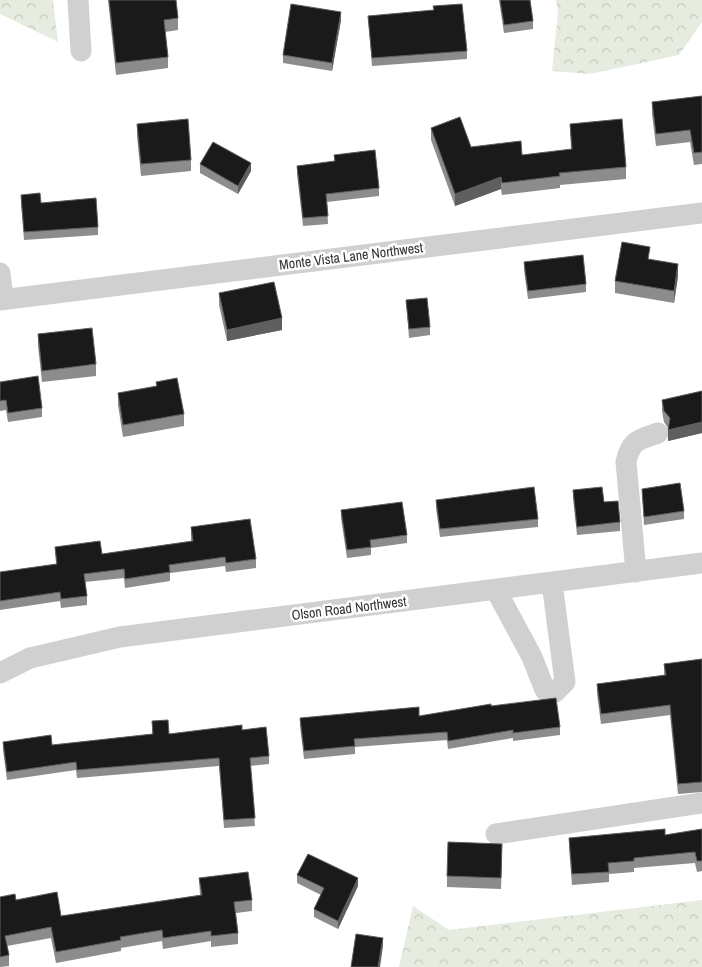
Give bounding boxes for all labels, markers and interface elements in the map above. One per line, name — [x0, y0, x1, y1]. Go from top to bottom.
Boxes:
street label: Monte Vista Lane Northwest — [278, 238, 424, 274]
street label: Olson Road Northwest — [291, 592, 407, 624]

